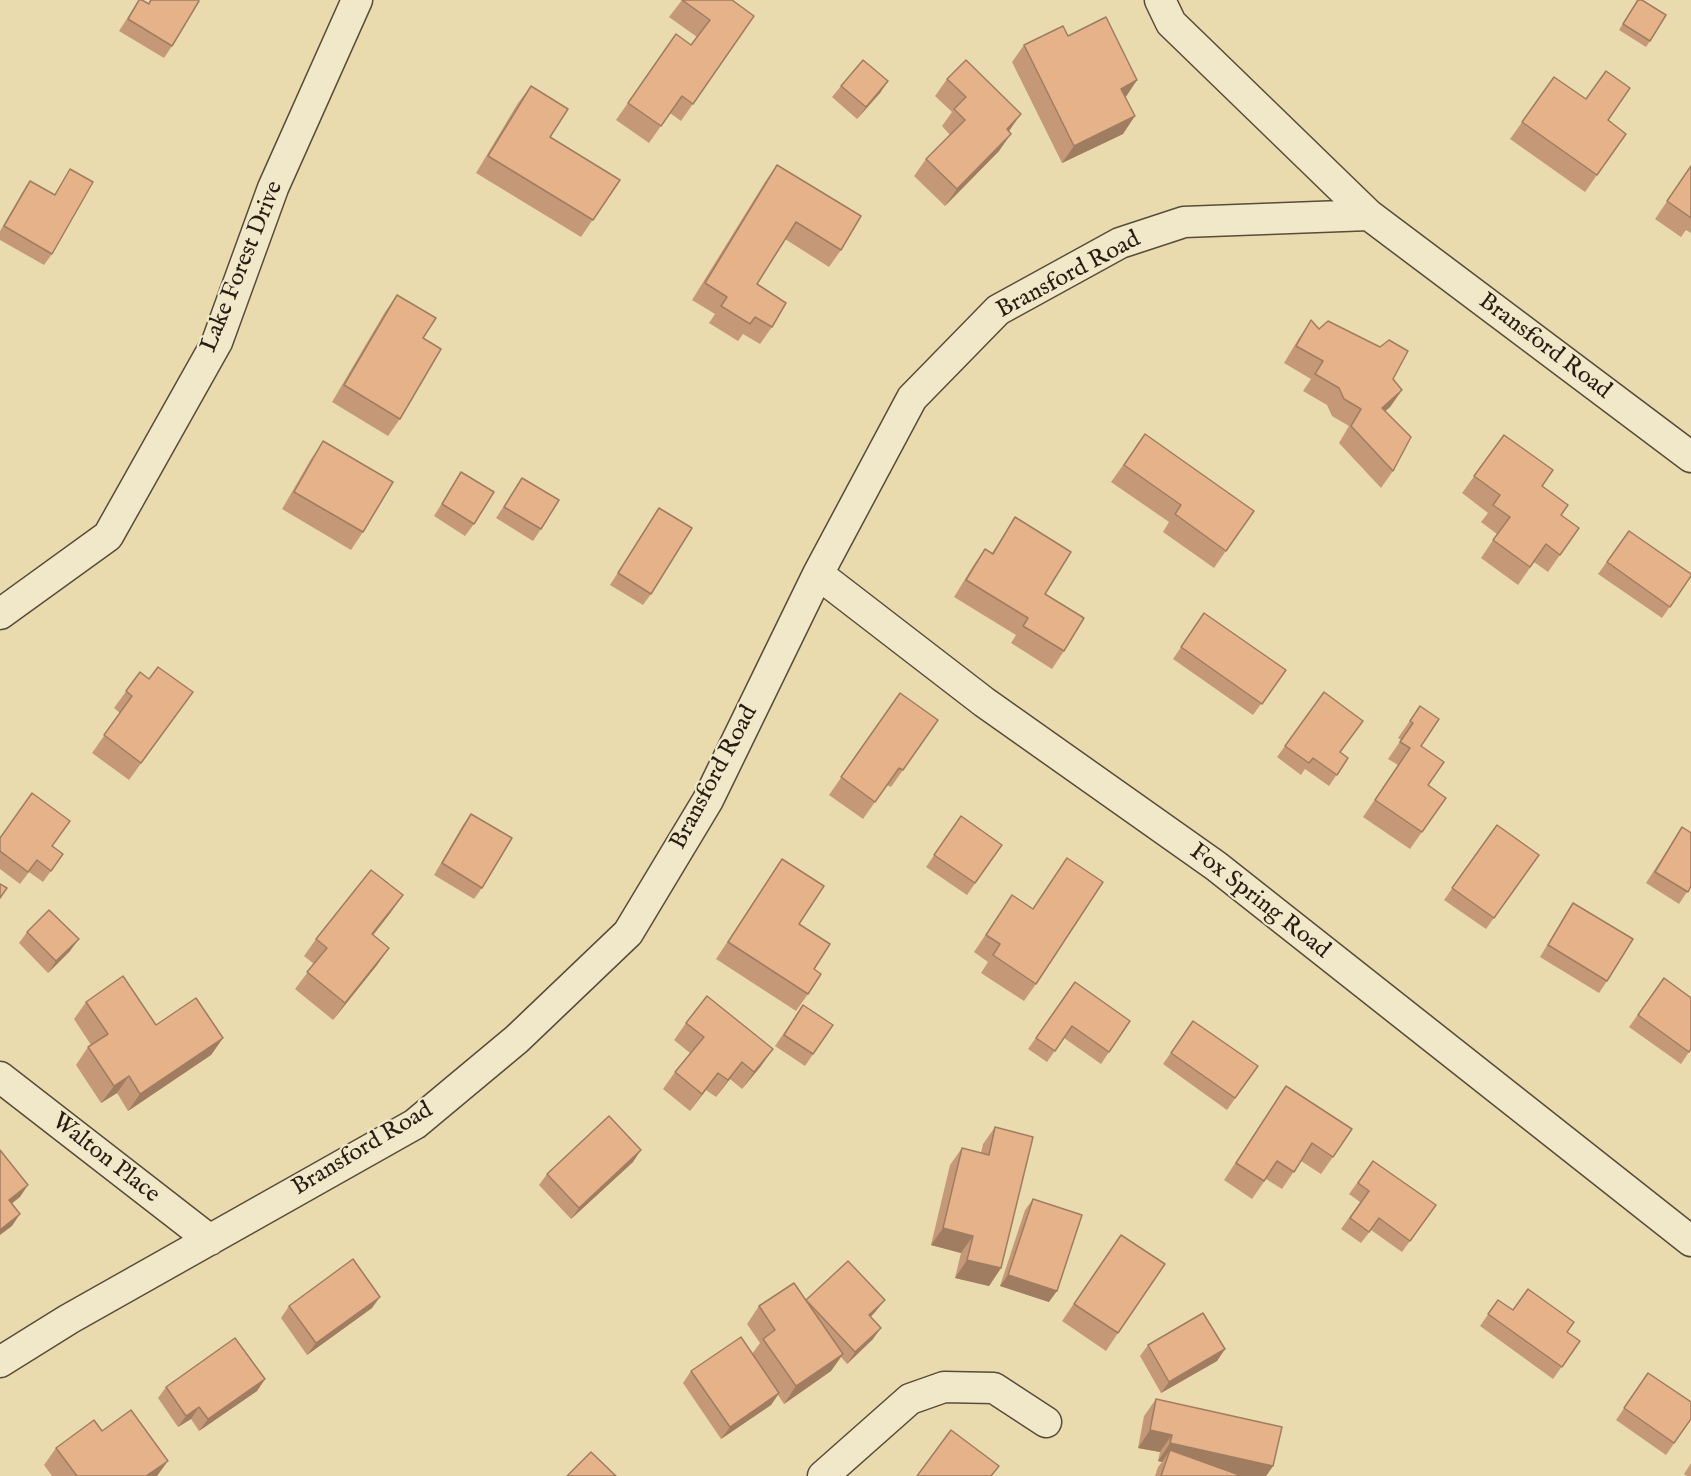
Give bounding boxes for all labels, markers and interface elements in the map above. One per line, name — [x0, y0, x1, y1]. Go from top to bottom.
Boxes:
street label: Lake Forest Drive — [196, 177, 290, 357]
street label: Bransford Road — [992, 226, 1146, 326]
street label: Bransford Road — [1472, 288, 1616, 406]
street label: Bransford Road — [665, 701, 765, 855]
street label: Fox Spring Road — [1183, 838, 1335, 966]
street label: Bransford Road — [288, 1097, 438, 1203]
street label: Walton Place — [45, 1108, 165, 1210]

